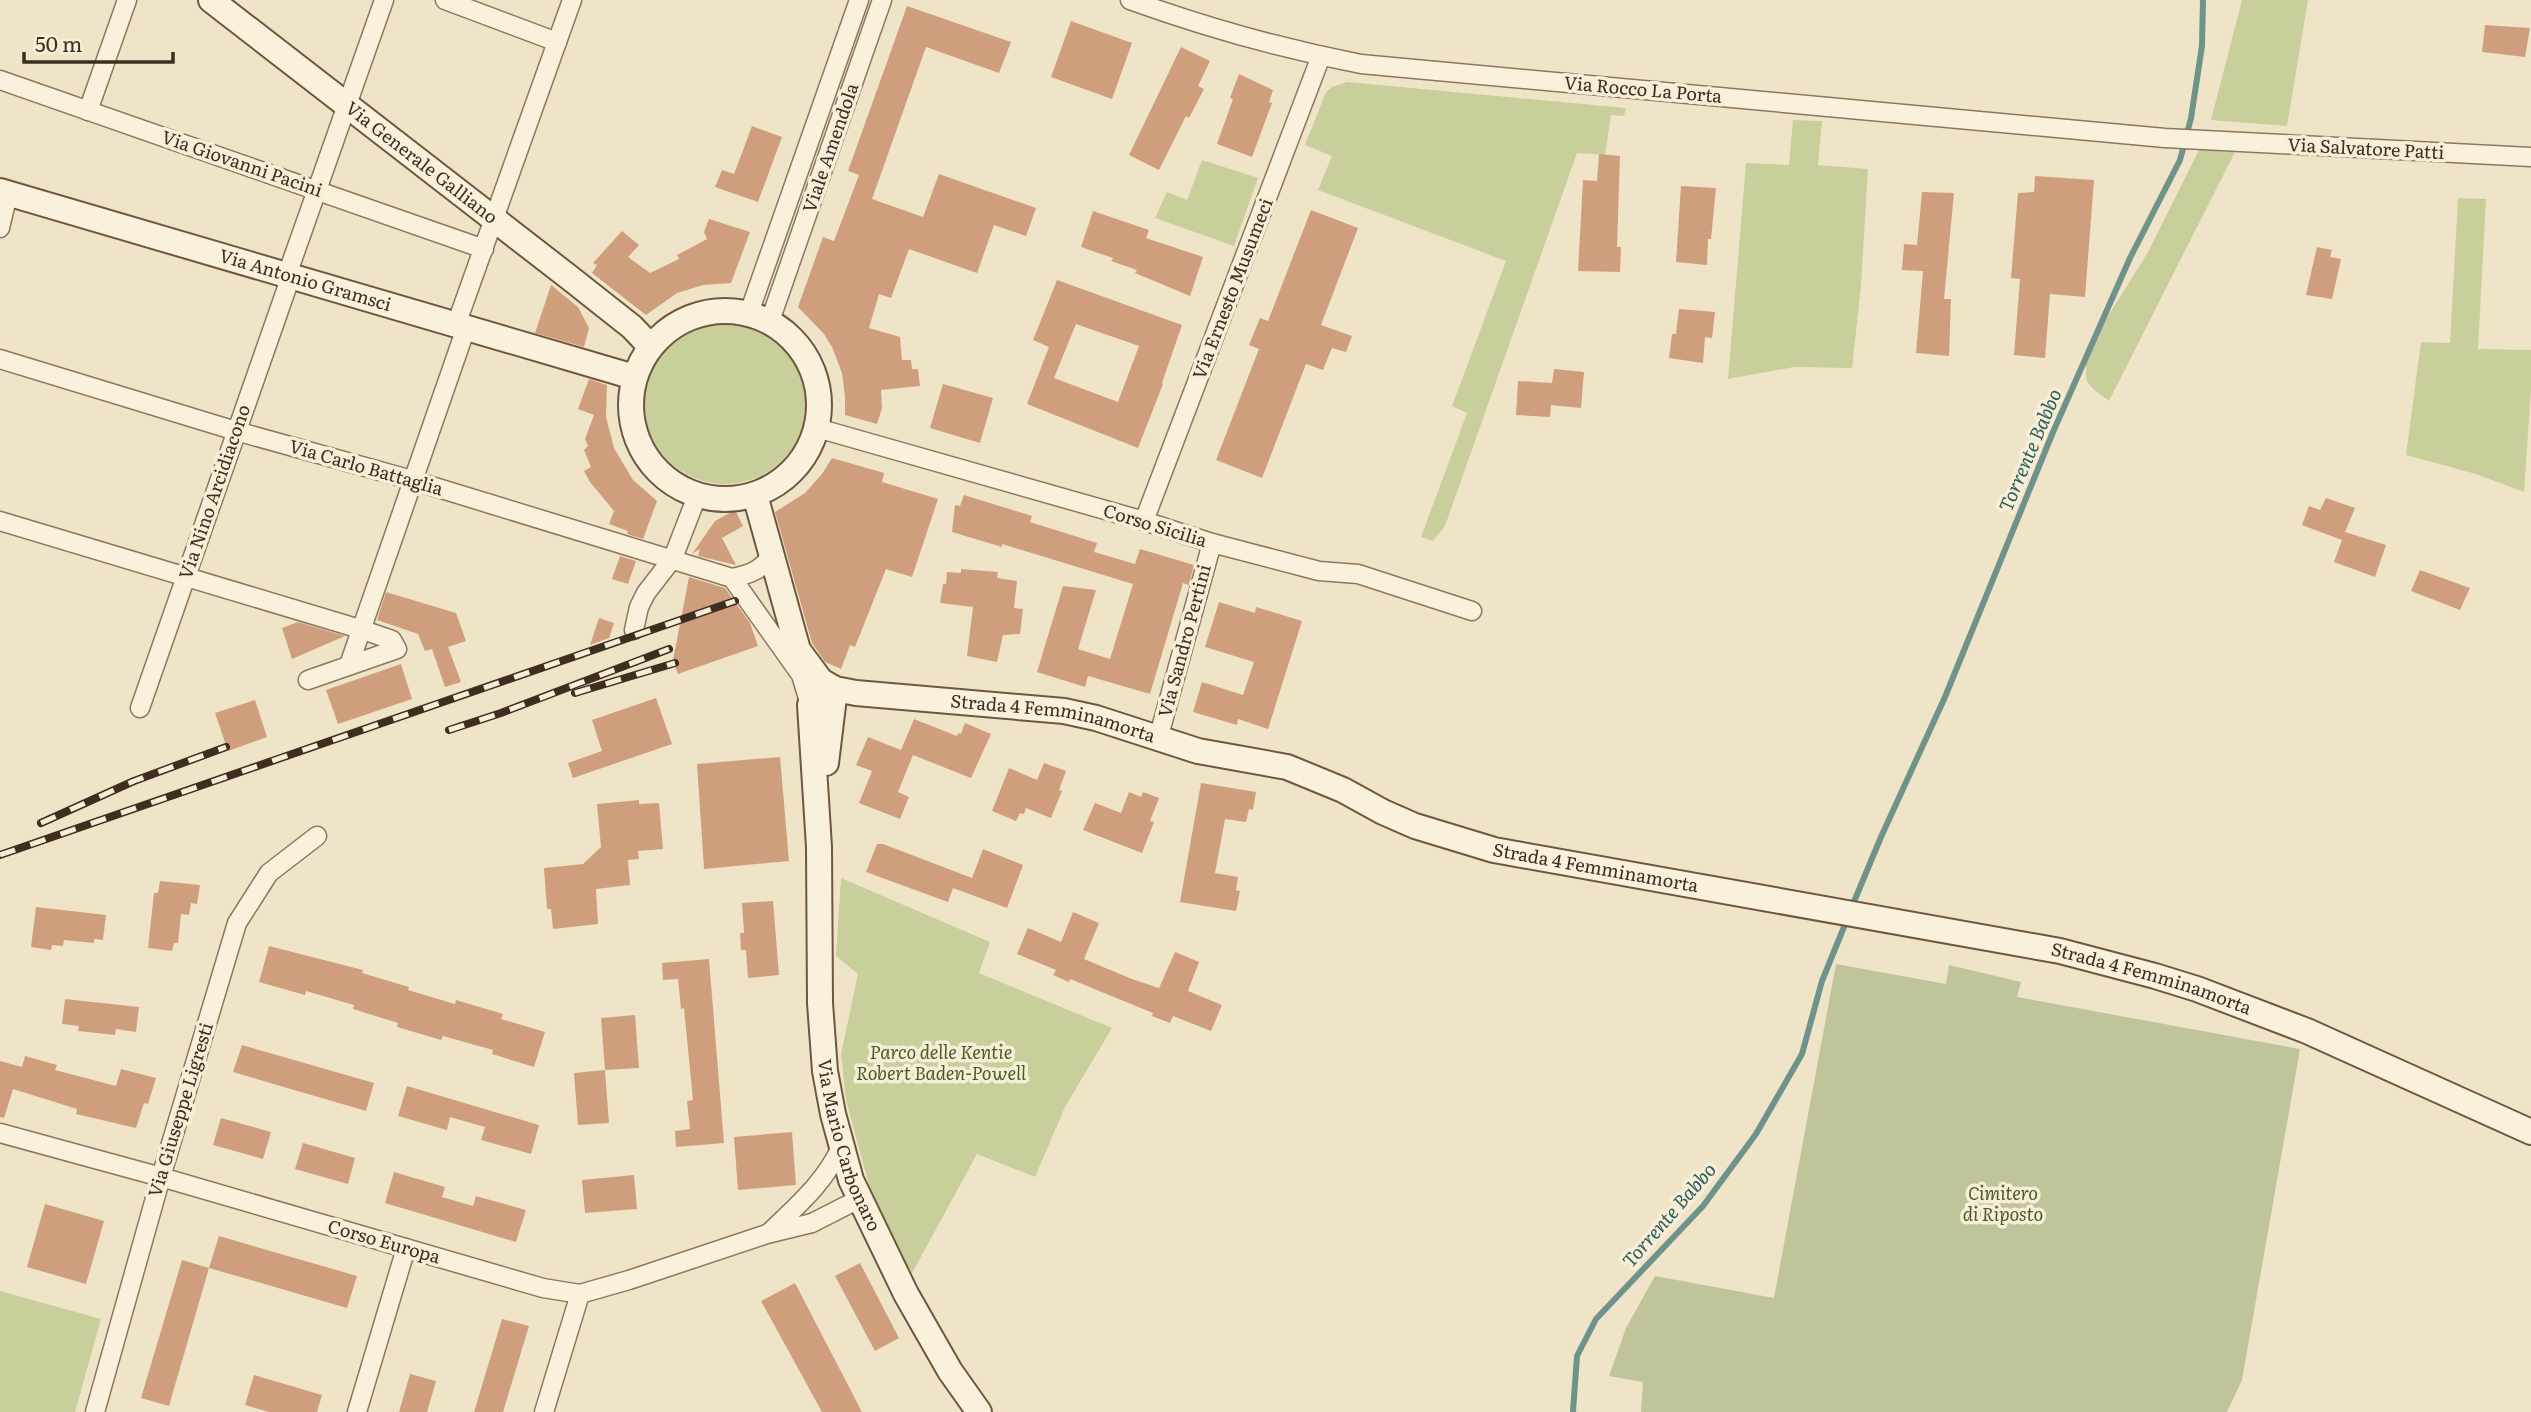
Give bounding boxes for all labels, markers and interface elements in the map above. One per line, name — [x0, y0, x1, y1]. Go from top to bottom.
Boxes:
scale bar — [24, 21, 173, 65]
text: 50 m — [35, 27, 82, 58]
street label: Via Rocco La Porta — [1563, 68, 1724, 109]
street label: Viale Amendola — [795, 79, 865, 216]
street label: Via Generale Galliano — [340, 94, 504, 229]
street label: Via Giovanni Pacini — [158, 122, 327, 203]
street label: Via Salvatore Patti — [2287, 130, 2445, 165]
street label: Via Ernesto Musumeci — [1185, 194, 1279, 383]
street label: Via Antonio Gramsci — [216, 241, 395, 317]
water label: Torrente Babbo — [1991, 384, 2068, 515]
street label: Via Nino Arcidiacono — [171, 401, 256, 583]
street label: Via Carlo Battaglia — [286, 432, 447, 502]
street label: Corso Sicilia — [1100, 496, 1211, 553]
street label: Via Sandro Pertini — [1150, 561, 1217, 720]
street label: Strada 4 Femminamorta — [950, 686, 1160, 748]
street label: Strada 4 Femminamorta — [1491, 835, 1701, 898]
street label: Strada 4 Femminamorta — [2049, 935, 2256, 1021]
street label: Via Giuseppe Ligresti — [140, 1019, 219, 1200]
park label: Parco delle Kentie Robert Baden-Powell — [856, 1038, 1027, 1086]
street label: Via Mario Carbonaro — [812, 1058, 889, 1235]
water label: Torrente Babbo — [1615, 1156, 1722, 1273]
park label: Cimitero di Riposto — [1963, 1179, 2043, 1227]
street label: Corso Europa — [325, 1212, 444, 1270]

